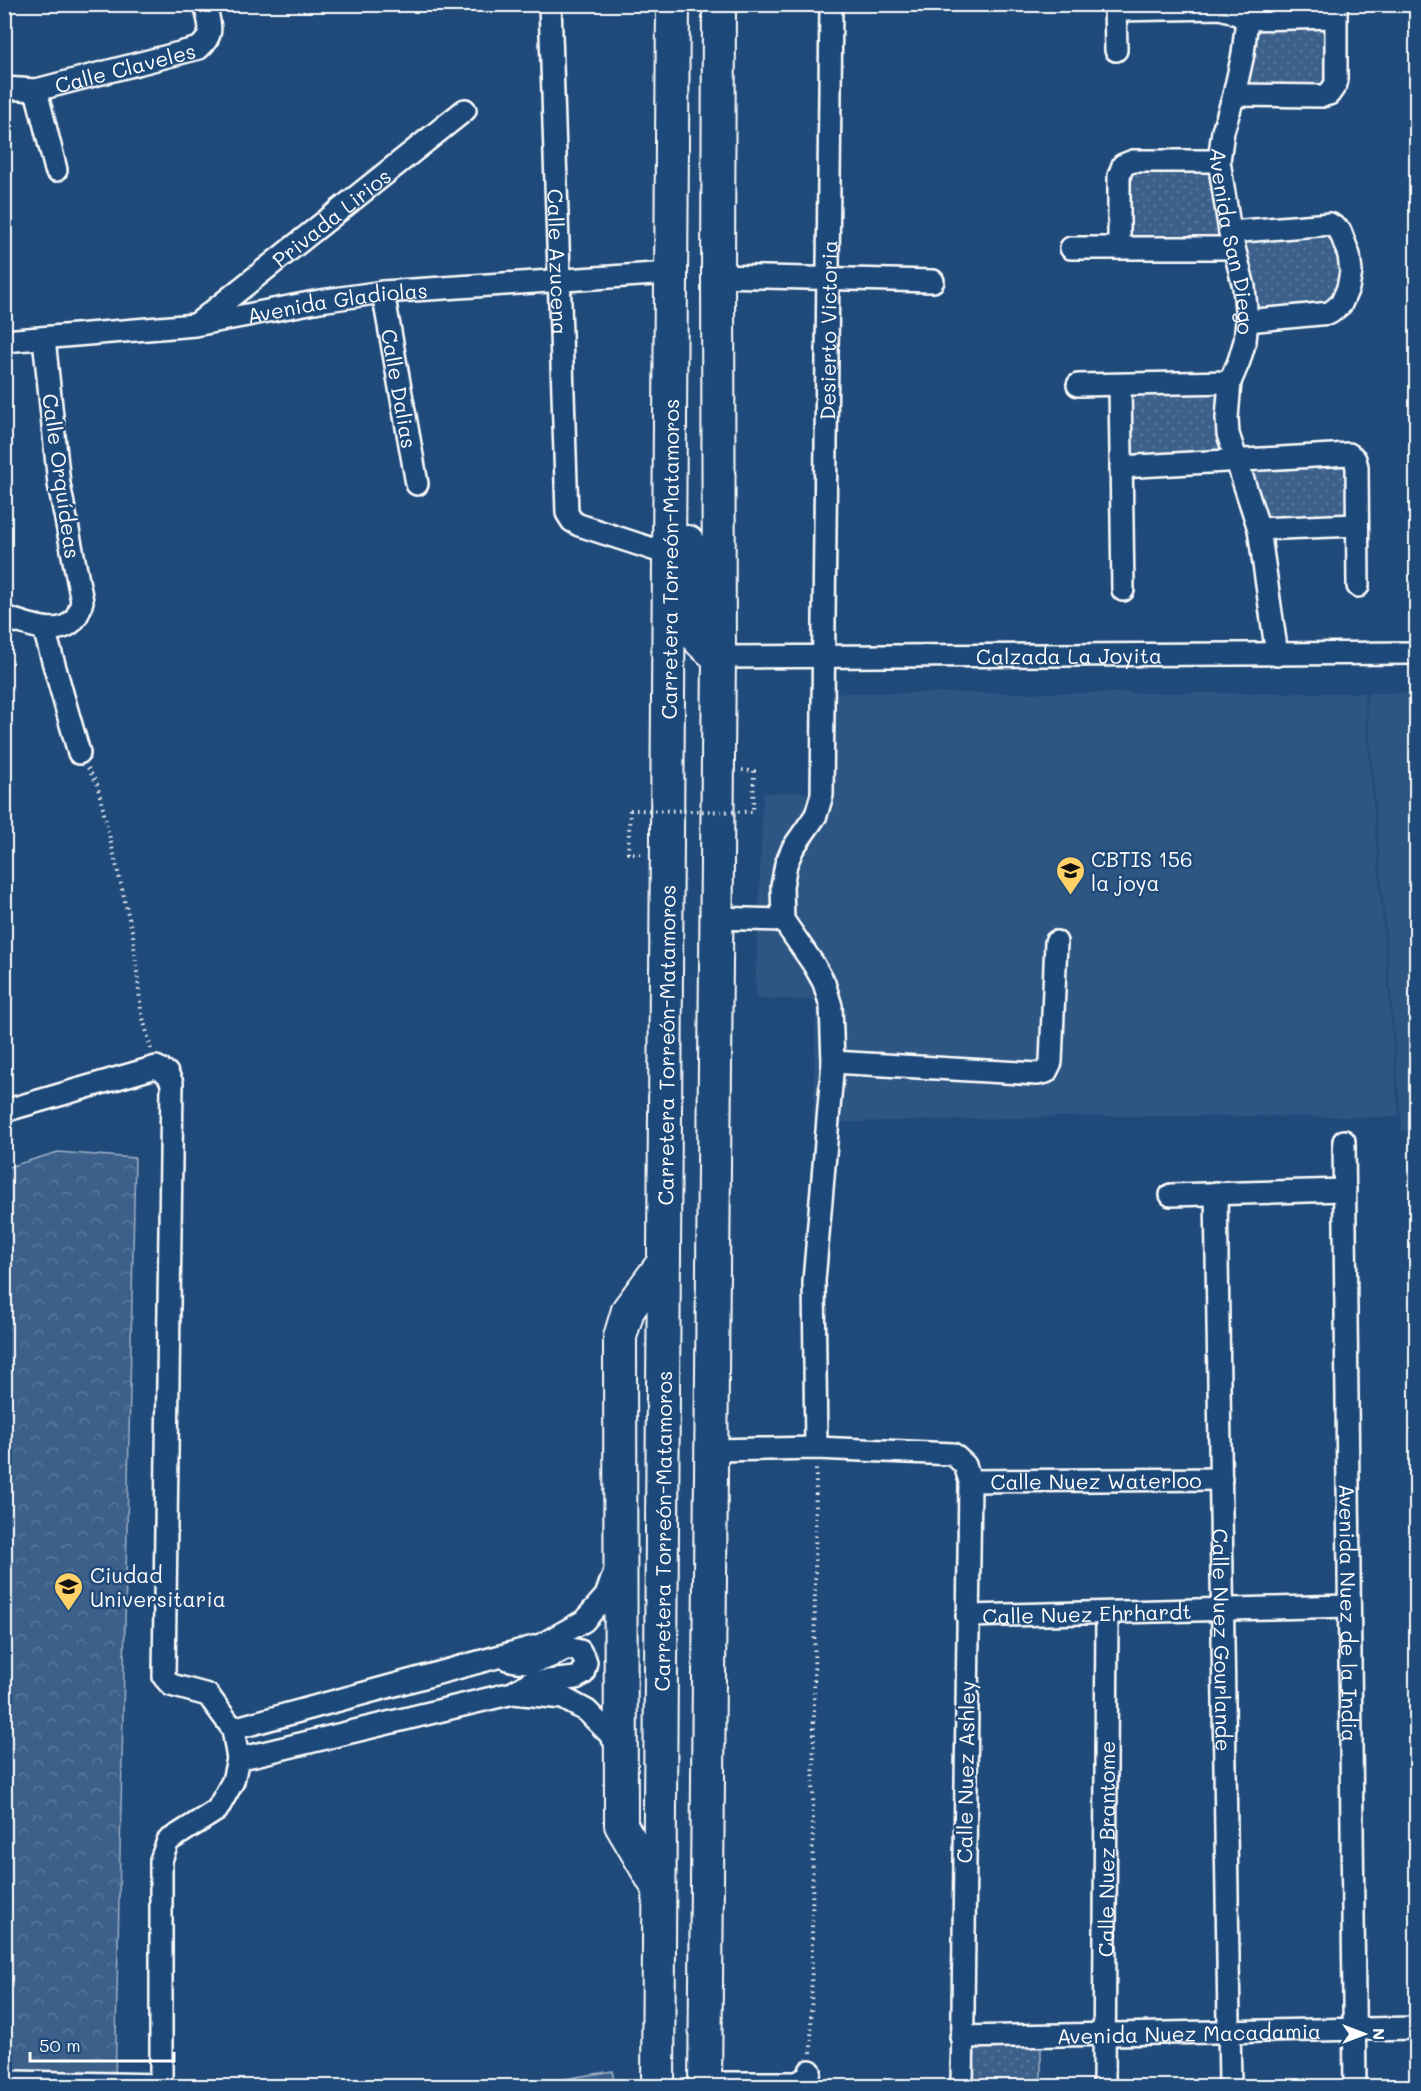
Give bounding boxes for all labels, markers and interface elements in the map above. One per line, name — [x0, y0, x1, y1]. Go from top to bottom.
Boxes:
street label: Calle Claveles — [52, 36, 198, 98]
street label: Avenida San Diego — [1206, 147, 1261, 336]
street label: Privada Lirios — [266, 161, 396, 273]
street label: Calle Azucena — [543, 188, 575, 335]
street label: Desierto Victoria — [813, 240, 842, 420]
street label: Avenida Gladiolas — [245, 276, 428, 328]
street label: Calle Dalias — [376, 327, 424, 450]
street label: Calle Orquídeas — [37, 392, 87, 560]
street label: Carretera Torreón-Matamoros — [654, 399, 684, 719]
street label: Calzada La Joyita — [976, 641, 1162, 669]
place label: CBTIS 156 la joya — [1091, 845, 1193, 896]
school or university icon: CBTIS 156 la joya — [1054, 854, 1086, 896]
street label: Carretera Torreón-Matamoros — [651, 885, 680, 1205]
street label: Carretera Torreón-Matamoros — [647, 1371, 677, 1691]
street label: Calle Nuez Waterloo — [990, 1466, 1202, 1494]
street label: Avenida Nuez de la India — [1334, 1484, 1364, 1742]
street label: Calle Nuez Gourlande — [1208, 1528, 1238, 1752]
place label: Ciudad Universitaria — [90, 1561, 226, 1612]
school or university icon: Ciudad Universitaria — [53, 1570, 85, 1612]
street label: Calle Nuez Ehrhardt — [982, 1597, 1192, 1629]
street label: Calle Nuez Ashley — [950, 1681, 980, 1863]
street label: Calle Nuez Brantome — [1091, 1741, 1120, 1957]
north arrow — [1334, 2004, 1394, 2064]
street label: Avenida Nuez Macadamia — [1057, 2016, 1321, 2049]
scale bar — [30, 2025, 174, 2063]
text: N — [1369, 2028, 1390, 2040]
text: 50 m — [39, 2033, 81, 2057]

